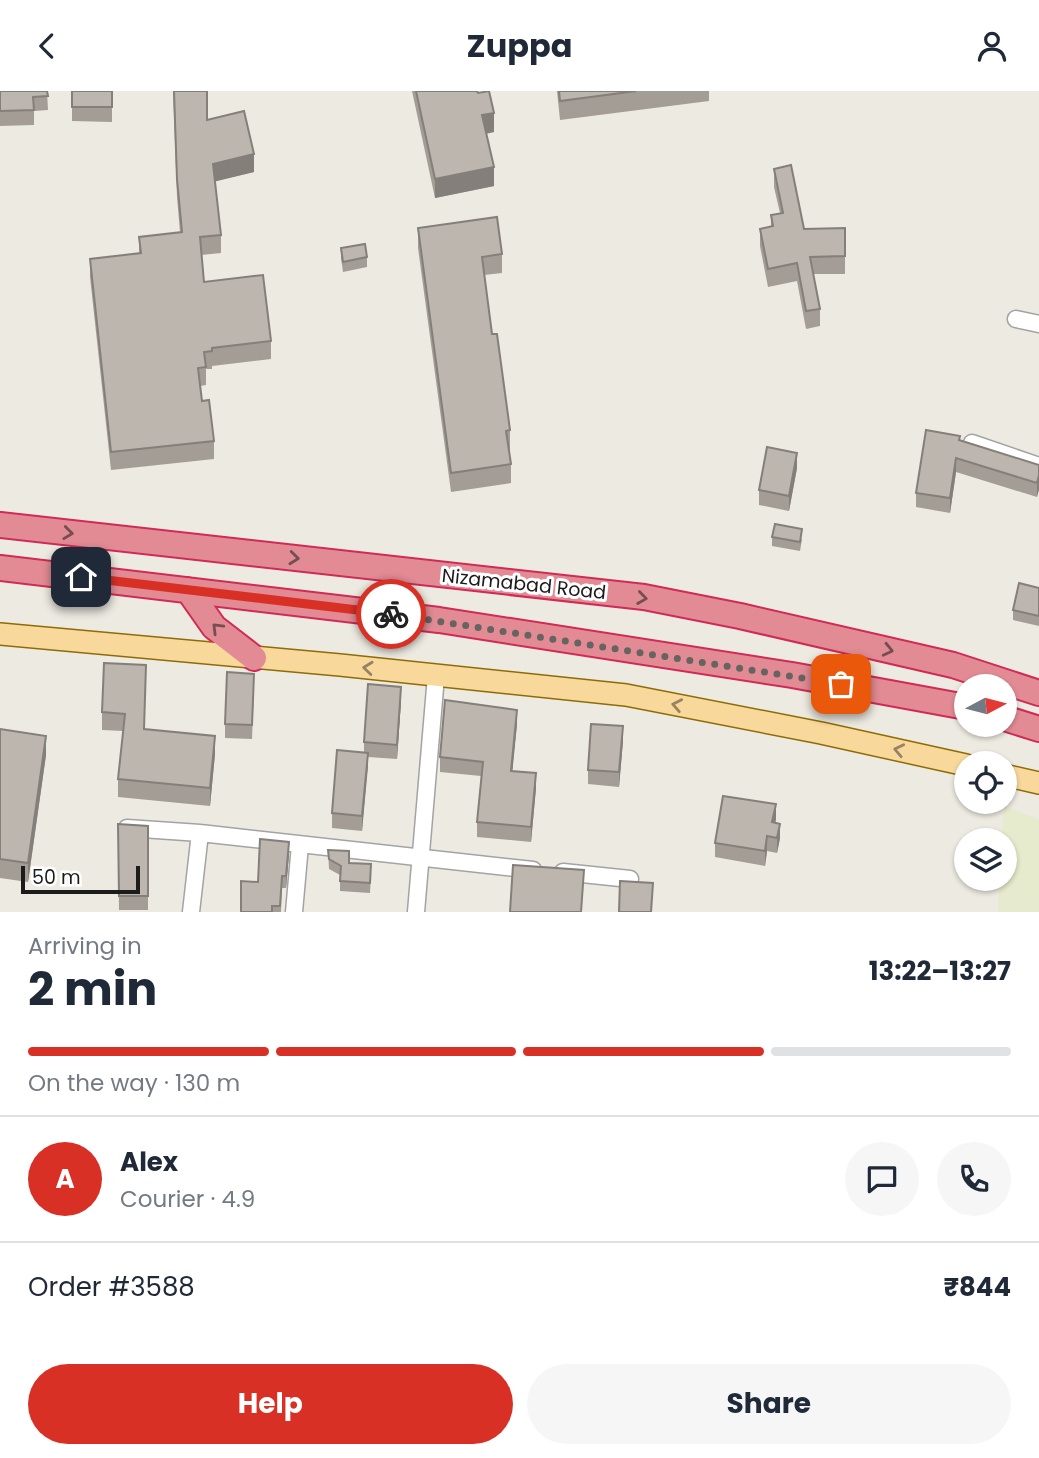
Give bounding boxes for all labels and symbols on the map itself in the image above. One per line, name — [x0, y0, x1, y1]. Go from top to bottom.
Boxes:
one-way arrow — [62, 525, 74, 540]
pin — [51, 547, 111, 607]
one-way arrow — [288, 551, 300, 566]
street label: Nizamabad Road — [441, 562, 607, 606]
courier — [356, 579, 426, 649]
one-way arrow — [636, 590, 648, 605]
one-way arrow — [213, 623, 226, 636]
one-way arrow — [882, 642, 894, 656]
pin — [811, 654, 871, 714]
one-way arrow — [363, 661, 374, 676]
north arrow — [954, 674, 1017, 737]
one-way arrow — [671, 698, 683, 713]
one-way arrow — [893, 744, 905, 759]
scale bar — [21, 863, 140, 895]

